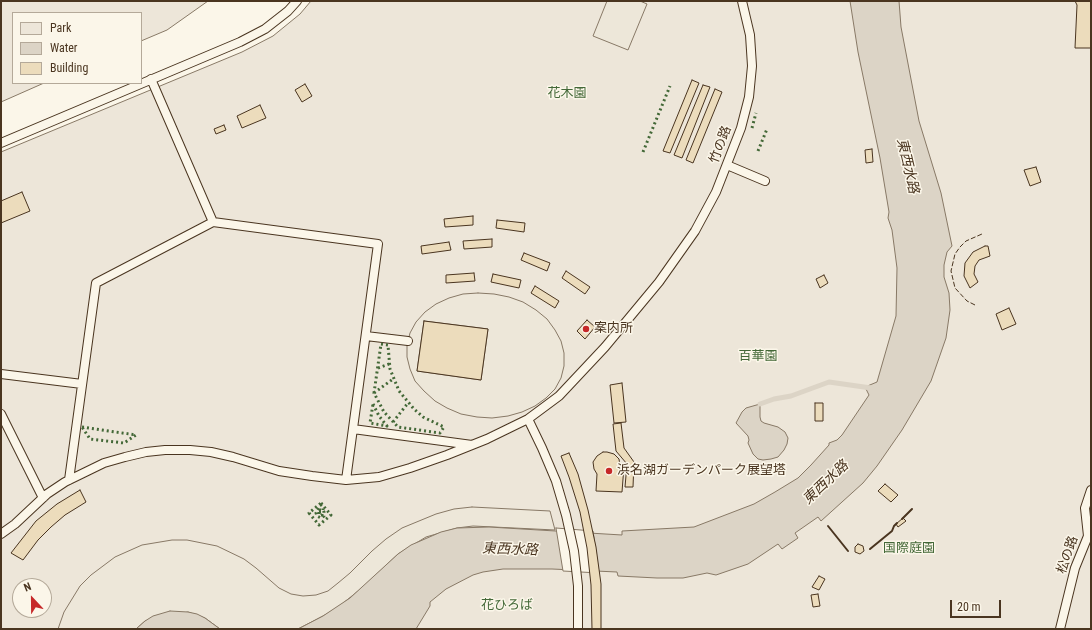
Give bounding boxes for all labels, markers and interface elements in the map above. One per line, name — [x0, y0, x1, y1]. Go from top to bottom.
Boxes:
legend — [12, 12, 142, 84]
text: Park — [50, 21, 71, 35]
text: Water — [50, 41, 78, 55]
text: Building — [50, 61, 88, 75]
park label: 花木園 — [548, 86, 586, 102]
street label: 竹の路 — [707, 124, 735, 166]
water label: 東西水路 — [893, 137, 921, 195]
place label: 案内所 — [594, 321, 633, 337]
marker: 案内所 — [581, 324, 591, 334]
park label: 百華園 — [739, 349, 777, 365]
water label: 東西水路 — [800, 458, 852, 508]
place label: 浜名湖ガーデンパーク展望塔 — [617, 463, 786, 479]
marker: 浜名湖ガーデンパーク展望塔 — [604, 466, 614, 476]
street label: 松の路 — [1054, 534, 1082, 576]
water label: 東西水路 — [482, 541, 538, 559]
park label: 国際庭園 — [883, 541, 935, 557]
north arrow — [12, 578, 52, 618]
text: N — [22, 580, 33, 595]
scale bar — [952, 592, 1003, 618]
park label: 花ひろば — [481, 598, 533, 614]
text: 20 m — [957, 600, 981, 614]

